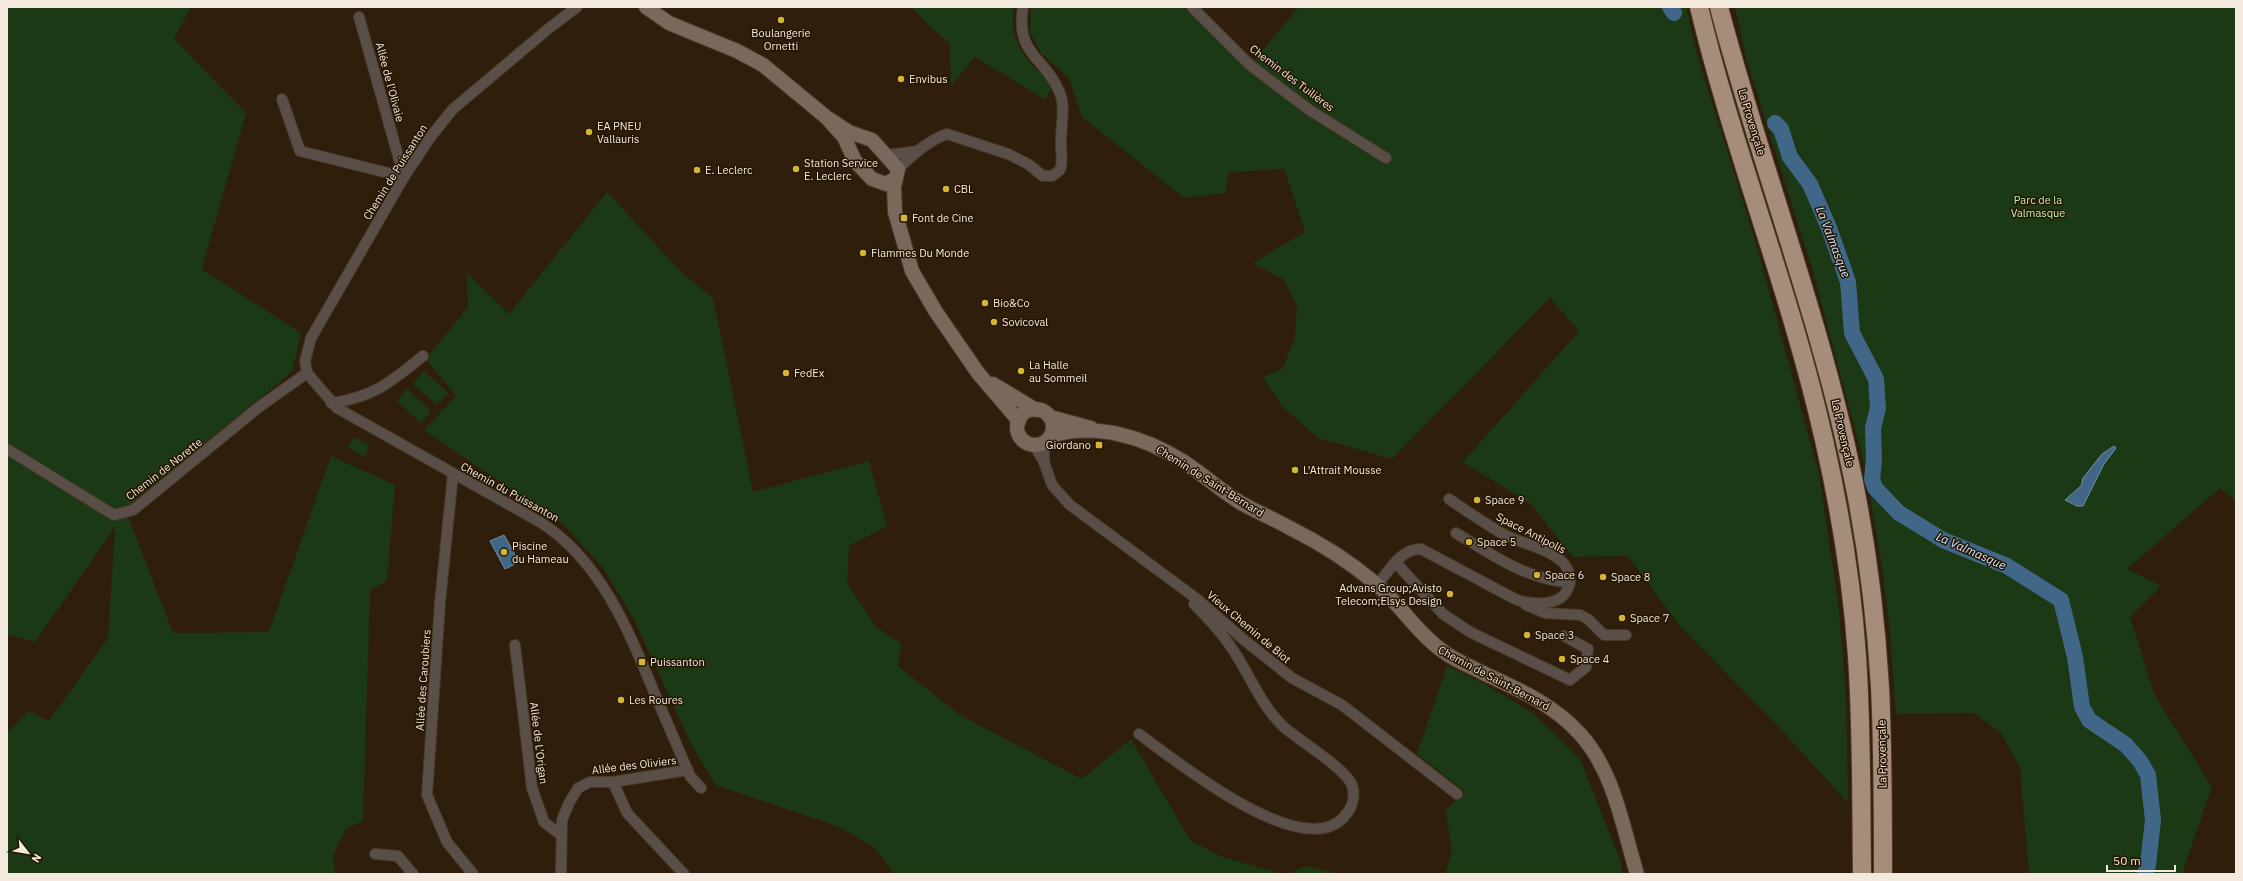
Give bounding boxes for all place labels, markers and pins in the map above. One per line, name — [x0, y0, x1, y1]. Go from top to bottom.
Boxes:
marker: Boulangerie Ornetti — [776, 15, 786, 25]
place label: Boulangerie Ornetti — [751, 26, 811, 53]
place label: Envibus — [909, 72, 948, 86]
marker: Envibus — [896, 74, 906, 84]
place label: EA PNEU Vallauris — [597, 119, 641, 146]
marker: EA PNEU Vallauris — [584, 127, 594, 137]
place label: Station Service E. Leclerc — [804, 156, 878, 183]
place label: E. Leclerc — [705, 163, 753, 177]
marker: Station Service E. Leclerc — [791, 164, 801, 174]
marker: E. Leclerc — [692, 165, 702, 175]
place label: CBL — [954, 182, 974, 196]
marker: CBL — [941, 184, 951, 194]
place label: Font de Cine — [912, 211, 974, 225]
marker: Font de Cine — [899, 213, 909, 223]
place label: Flammes Du Monde — [871, 246, 969, 260]
marker: Flammes Du Monde — [858, 248, 868, 258]
place label: Bio&Co — [993, 296, 1030, 310]
marker: Bio&Co — [980, 298, 990, 308]
place label: Sovicoval — [1002, 315, 1048, 329]
marker: Sovicoval — [989, 317, 999, 327]
place label: La Halle au Sommeil — [1029, 358, 1087, 385]
place label: FedEx — [794, 366, 825, 380]
marker: La Halle au Sommeil — [1016, 366, 1026, 376]
marker: FedEx — [781, 368, 791, 378]
place label: Giordano — [1046, 438, 1091, 452]
marker: Giordano — [1094, 440, 1104, 450]
place label: L'Attrait Mousse — [1303, 463, 1382, 477]
marker: L'Attrait Mousse — [1290, 465, 1300, 475]
place label: Space 9 — [1485, 493, 1524, 507]
marker: Space 9 — [1472, 495, 1482, 505]
place label: Space 5 — [1477, 535, 1516, 549]
marker: Space 5 — [1464, 537, 1474, 547]
place label: Piscine du Hameau — [512, 539, 569, 566]
marker: Piscine du Hameau — [499, 547, 509, 557]
place label: Space 6 — [1545, 568, 1584, 582]
marker: Space 6 — [1532, 570, 1542, 580]
place label: Space 8 — [1611, 570, 1650, 584]
marker: Space 8 — [1598, 572, 1608, 582]
place label: Advans Group;Avisto Telecom;Elsys Design — [1335, 581, 1442, 608]
marker: Advans Group;Avisto Telecom;Elsys Design — [1445, 589, 1455, 599]
place label: Space 7 — [1630, 611, 1669, 625]
marker: Space 7 — [1617, 613, 1627, 623]
place label: Space 3 — [1535, 628, 1574, 642]
marker: Space 3 — [1522, 630, 1532, 640]
place label: Space 4 — [1570, 652, 1610, 666]
marker: Space 4 — [1557, 654, 1567, 664]
place label: Puissanton — [650, 655, 705, 669]
marker: Puissanton — [637, 657, 647, 667]
place label: Les Roures — [629, 693, 683, 707]
marker: Les Roures — [616, 695, 626, 705]

